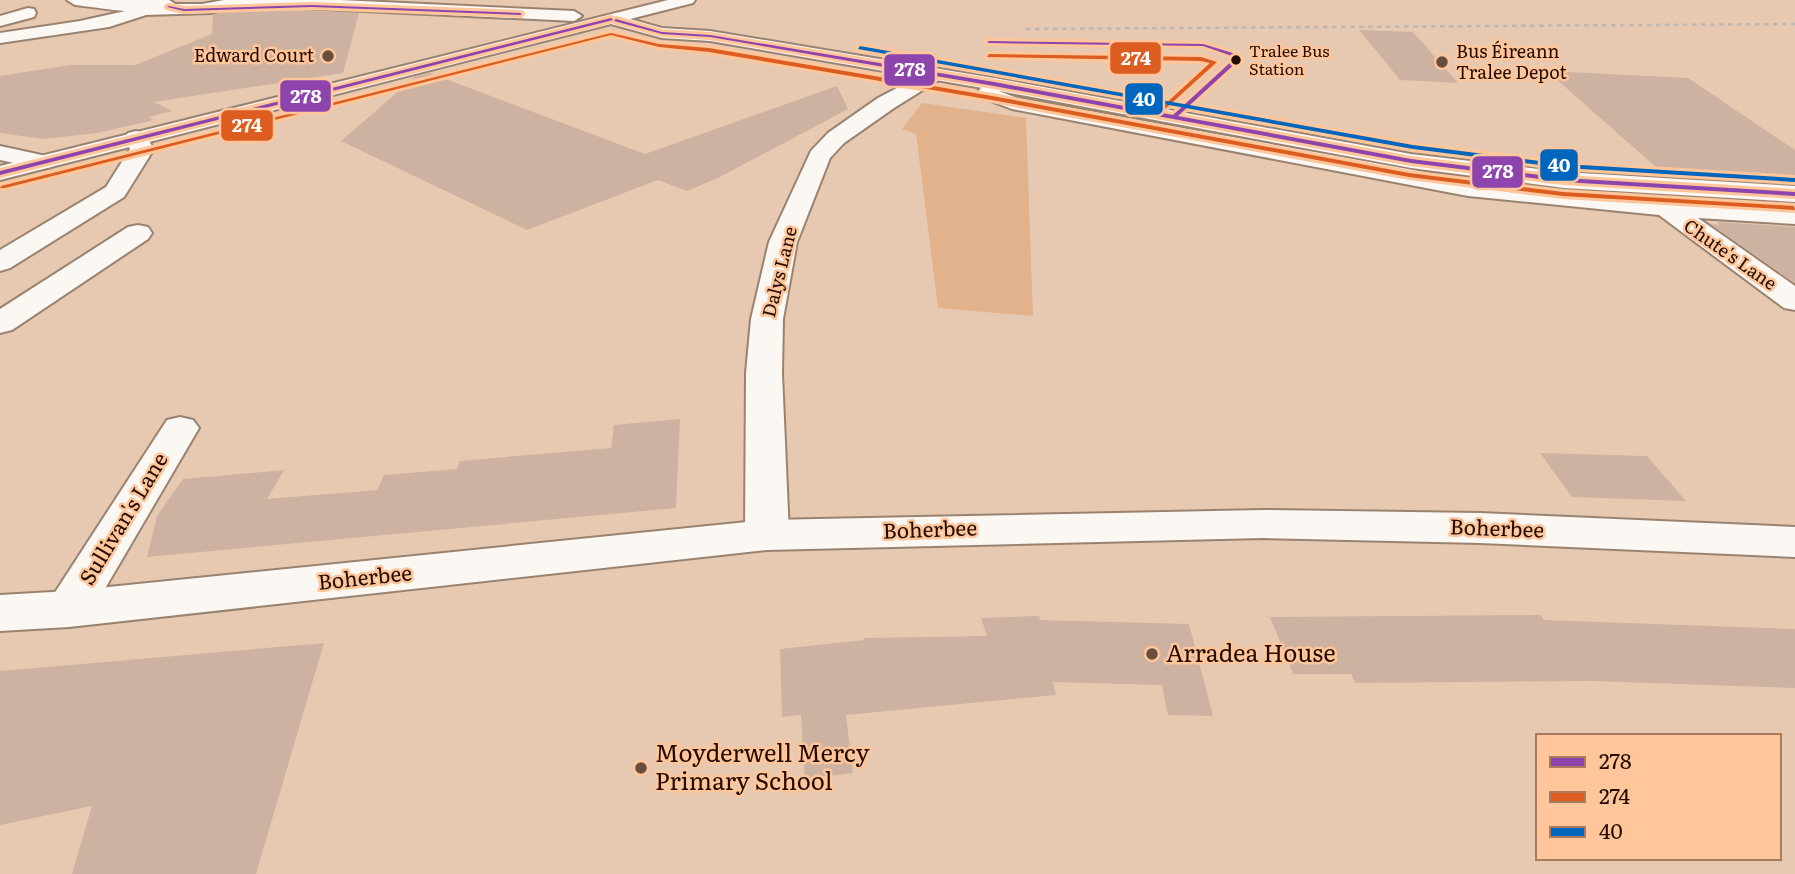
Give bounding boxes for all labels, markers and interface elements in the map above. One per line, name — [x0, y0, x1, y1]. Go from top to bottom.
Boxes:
place label: Bus Éireann Tralee Depot — [1456, 37, 1567, 85]
place label: Tralee Bus Station — [1249, 38, 1330, 80]
place label: Edward Court — [194, 41, 315, 68]
line badge: 274 — [1109, 41, 1162, 75]
text: 274 — [1121, 43, 1152, 71]
marker: Edward Court — [320, 48, 336, 64]
line badge: 278 — [883, 53, 936, 87]
marker: Tralee Bus Station — [1229, 53, 1243, 67]
text: 278 — [894, 54, 926, 82]
marker: Bus Éireann Tralee Depot — [1434, 54, 1450, 70]
line badge: 278 — [279, 79, 332, 113]
text: 278 — [290, 81, 322, 109]
line badge: 40 — [1124, 82, 1164, 116]
text: 40 — [1132, 84, 1156, 112]
line badge: 274 — [220, 109, 274, 142]
text: 274 — [232, 110, 263, 138]
line badge: 40 — [1539, 148, 1579, 182]
text: 40 — [1547, 150, 1571, 178]
line badge: 278 — [1471, 155, 1524, 189]
text: 278 — [1482, 156, 1514, 184]
street label: Chute's Lane — [1679, 212, 1783, 296]
street label: Dalys Lane — [754, 223, 803, 320]
street label: Sullivan's Lane — [70, 446, 174, 590]
street label: Boherbee — [1449, 509, 1545, 544]
street label: Boherbee — [882, 510, 978, 545]
street label: Boherbee — [316, 555, 413, 596]
place label: Arradea House — [1166, 634, 1336, 669]
marker: Arradea House — [1144, 646, 1160, 662]
place label: Moyderwell Mercy Primary School — [655, 734, 870, 797]
legend — [1536, 734, 1781, 860]
text: 278 — [1599, 744, 1632, 775]
marker: Moyderwell Mercy Primary School — [633, 760, 649, 776]
text: 274 — [1599, 779, 1631, 810]
text: 40 — [1599, 814, 1623, 845]

